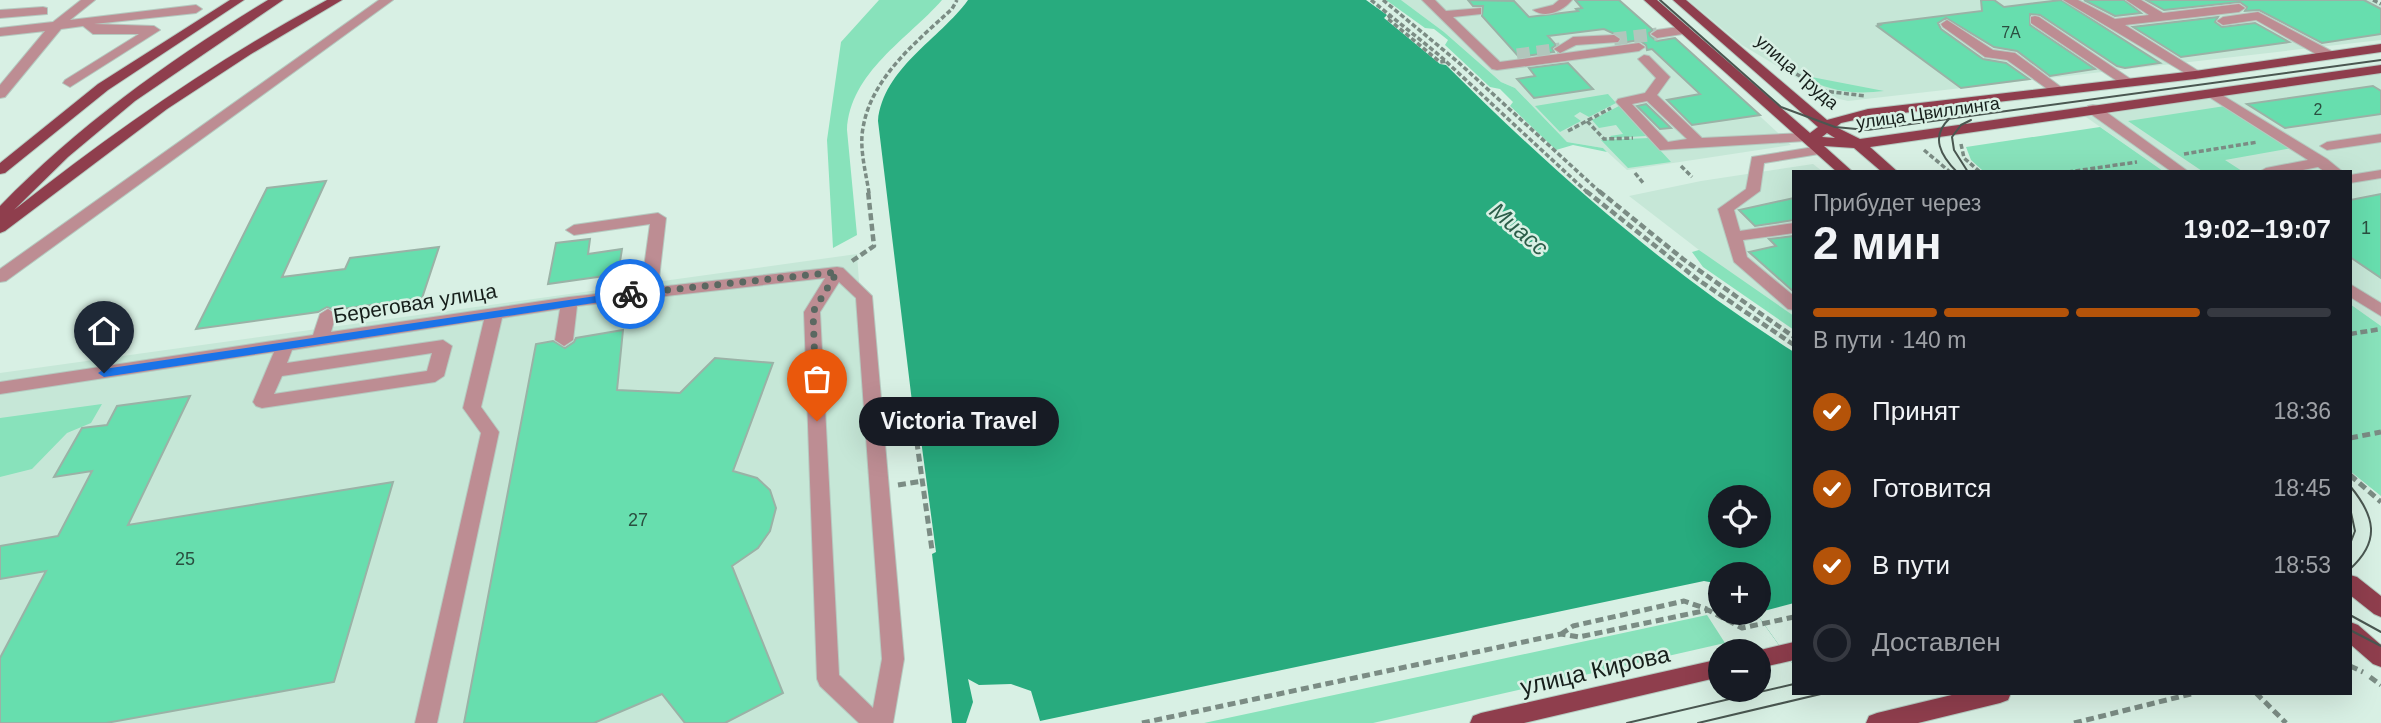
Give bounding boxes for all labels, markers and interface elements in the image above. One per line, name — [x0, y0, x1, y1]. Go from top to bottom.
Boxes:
house number: 7А — [2001, 24, 2021, 41]
street label: улица Труда — [1751, 31, 1843, 114]
street label: улица Цвиллинга — [1855, 93, 2002, 133]
house number: 2 — [2314, 101, 2323, 118]
text: Прибудет через — [1813, 190, 1981, 216]
water label: Миасс — [1485, 197, 1554, 261]
text: 19:02–19:07 — [2184, 214, 2331, 244]
text: 2 мин — [1813, 217, 1941, 269]
house number: 1 — [2361, 218, 2371, 238]
courier — [595, 259, 665, 329]
icon: bike — [611, 275, 649, 313]
street label: Береговая улица — [332, 279, 499, 327]
pin — [74, 301, 134, 373]
icon: home — [85, 312, 123, 350]
text: В пути · 140 m — [1813, 327, 1966, 353]
pin — [787, 349, 847, 421]
icon: bag — [798, 360, 836, 398]
icon: check — [1813, 393, 1851, 431]
callout: Victoria Travel — [859, 396, 1058, 446]
text: Принят — [1872, 396, 1960, 426]
text: 18:36 — [2273, 398, 2331, 424]
text: Victoria Travel — [881, 408, 1037, 434]
icon: check — [1813, 470, 1851, 508]
text: Готовится — [1872, 473, 1991, 503]
text: 18:45 — [2273, 475, 2331, 501]
map controls — [1708, 485, 1771, 702]
button: locate — [1708, 485, 1771, 548]
house number: 27 — [628, 510, 648, 530]
icon: check — [1813, 547, 1851, 585]
house number: 25 — [175, 549, 195, 569]
text: В пути — [1872, 550, 1950, 580]
text: 18:53 — [2273, 552, 2331, 578]
button: + — [1708, 562, 1771, 625]
text: Доставлен — [1872, 627, 2001, 657]
button: − — [1708, 639, 1771, 702]
street label: улица Кирова — [1518, 640, 1673, 700]

